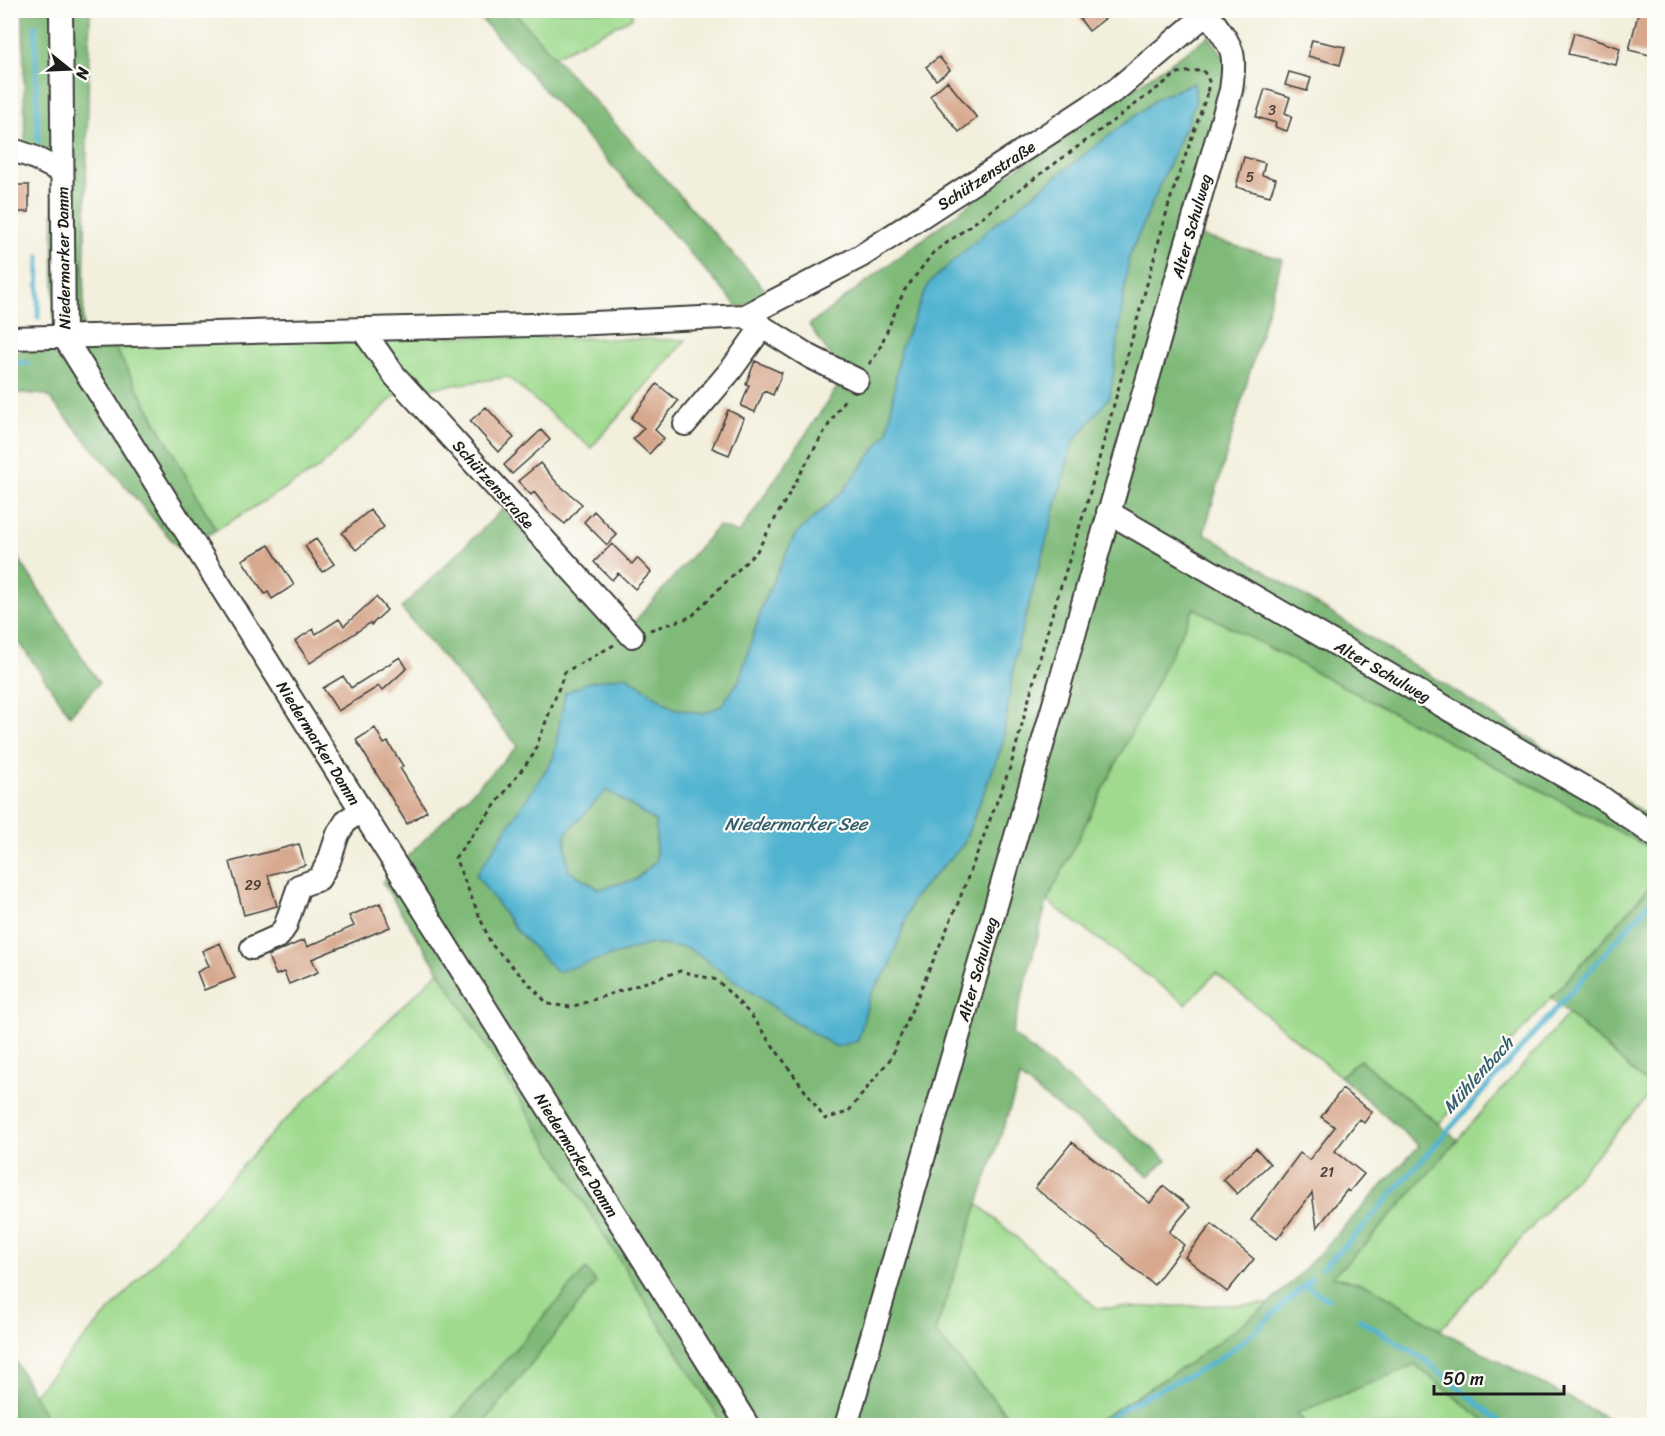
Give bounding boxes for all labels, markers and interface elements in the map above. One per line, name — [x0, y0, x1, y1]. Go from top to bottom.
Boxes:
north arrow — [39, 39, 99, 99]
text: N — [67, 63, 99, 84]
house number: 3 — [1268, 98, 1276, 123]
street label: Schützenstraße — [931, 132, 1042, 218]
house number: 5 — [1246, 165, 1255, 190]
street label: Alter Schulweg — [1162, 171, 1220, 283]
street label: Niedermarker Damm — [48, 186, 79, 330]
street label: Schützenstraße — [445, 433, 542, 536]
street label: Alter Schulweg — [1328, 632, 1437, 711]
street label: Niedermarker Damm — [268, 675, 369, 812]
water label: Niedermarker See — [725, 808, 869, 840]
house number: 29 — [245, 873, 262, 898]
street label: Alter Schulweg — [948, 914, 1006, 1026]
water label: Mühlenbach — [1434, 1028, 1523, 1121]
street label: Niedermarker Damm — [526, 1087, 627, 1224]
house number: 21 — [1320, 1160, 1334, 1185]
scale bar — [1434, 1358, 1564, 1396]
text: 50 m — [1443, 1363, 1484, 1395]

